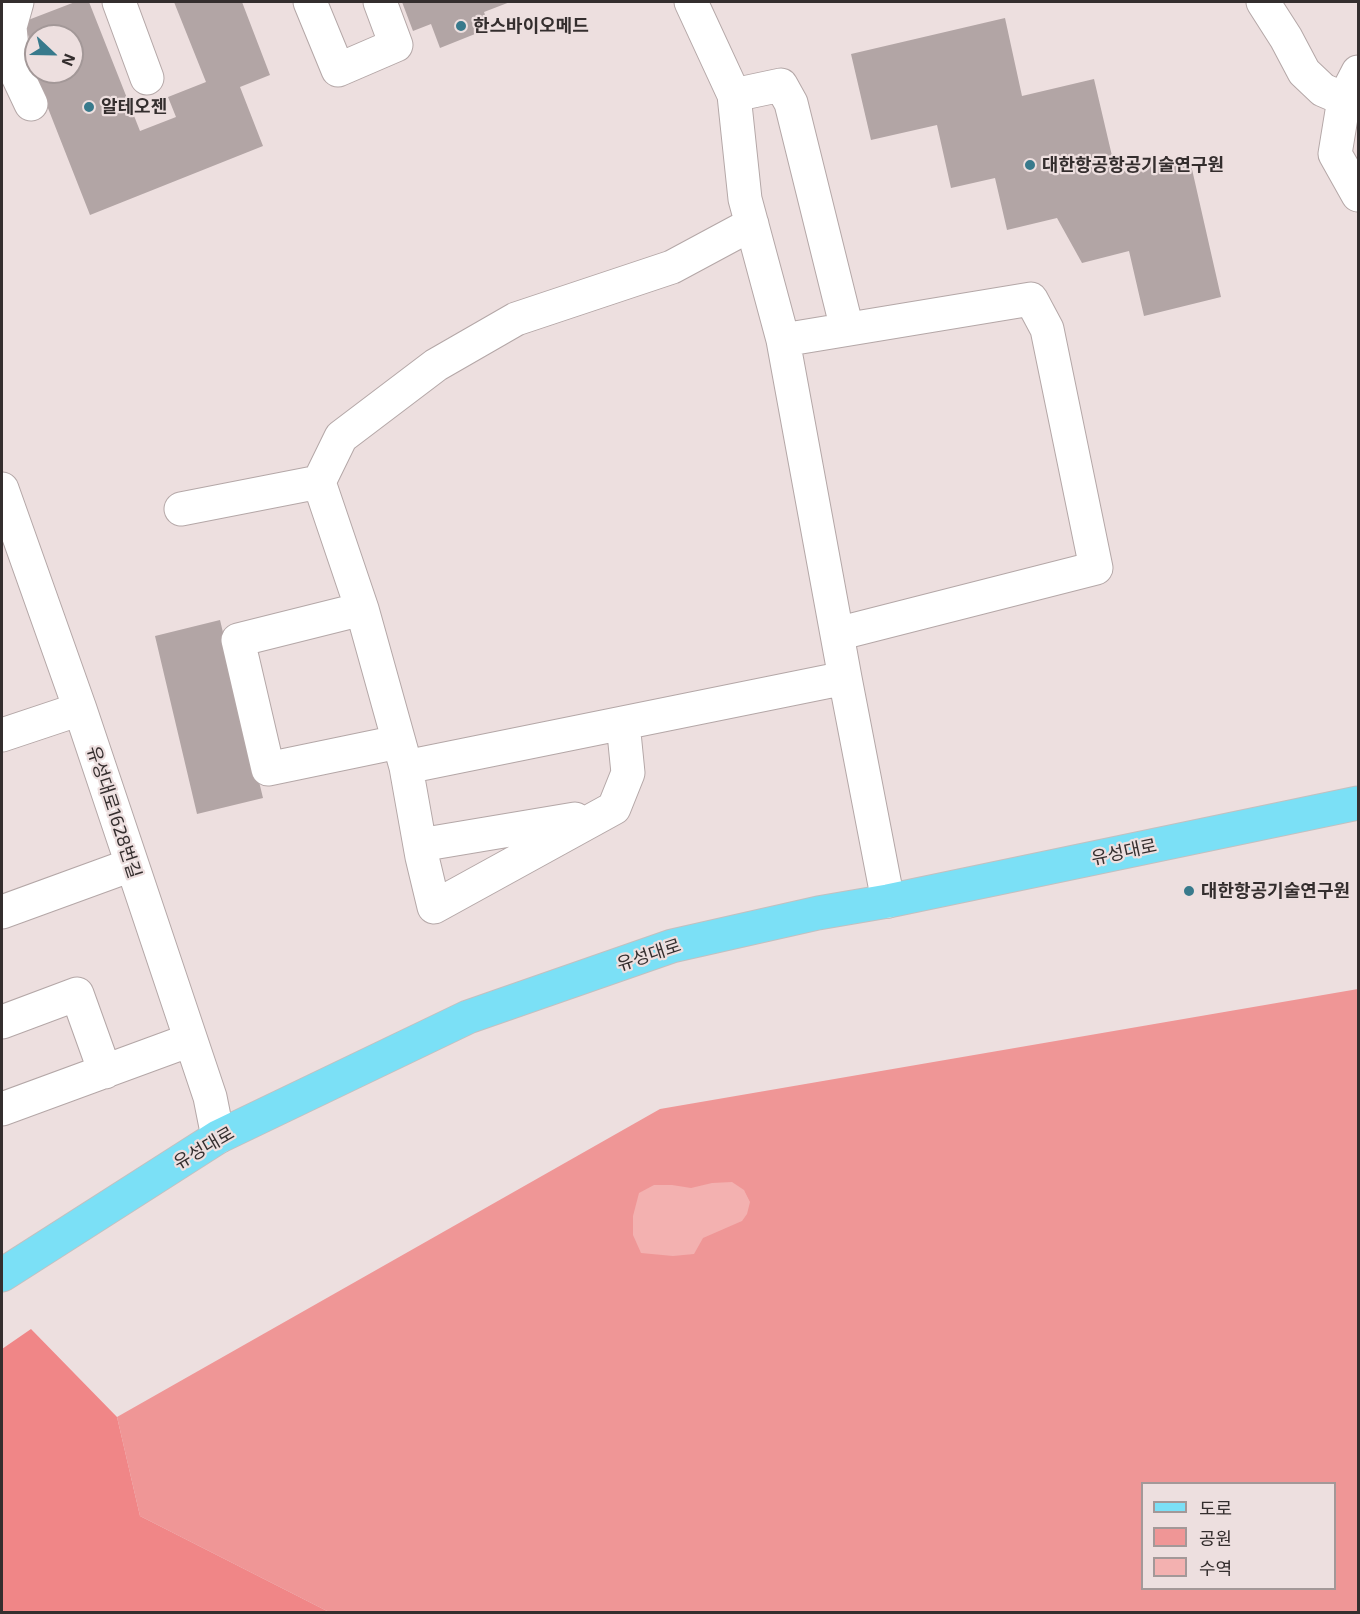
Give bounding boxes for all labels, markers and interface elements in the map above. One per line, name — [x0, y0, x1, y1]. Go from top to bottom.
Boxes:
place label: 한스바이오메드 — [473, 15, 589, 37]
marker: 한스바이오메드 — [454, 19, 468, 33]
north arrow — [24, 24, 84, 84]
text: N — [58, 51, 80, 69]
place label: 알테오젠 — [101, 96, 167, 118]
marker: 알테오젠 — [82, 100, 96, 114]
place label: 대한항공항공기술연구원 — [1042, 154, 1224, 176]
marker: 대한항공항공기술연구원 — [1023, 158, 1037, 172]
street label: 유성대로1628번길 — [82, 743, 146, 881]
street label: 유성대로 — [1089, 835, 1159, 869]
place label: 대한항공기술연구원 — [1201, 880, 1350, 902]
marker: 대한항공기술연구원 — [1182, 884, 1196, 898]
street label: 유성대로 — [614, 934, 684, 976]
street label: 유성대로 — [170, 1122, 238, 1174]
legend — [1141, 1482, 1336, 1590]
text: 도로 — [1199, 1497, 1232, 1519]
text: 공원 — [1199, 1527, 1232, 1549]
text: 수역 — [1199, 1557, 1232, 1579]

